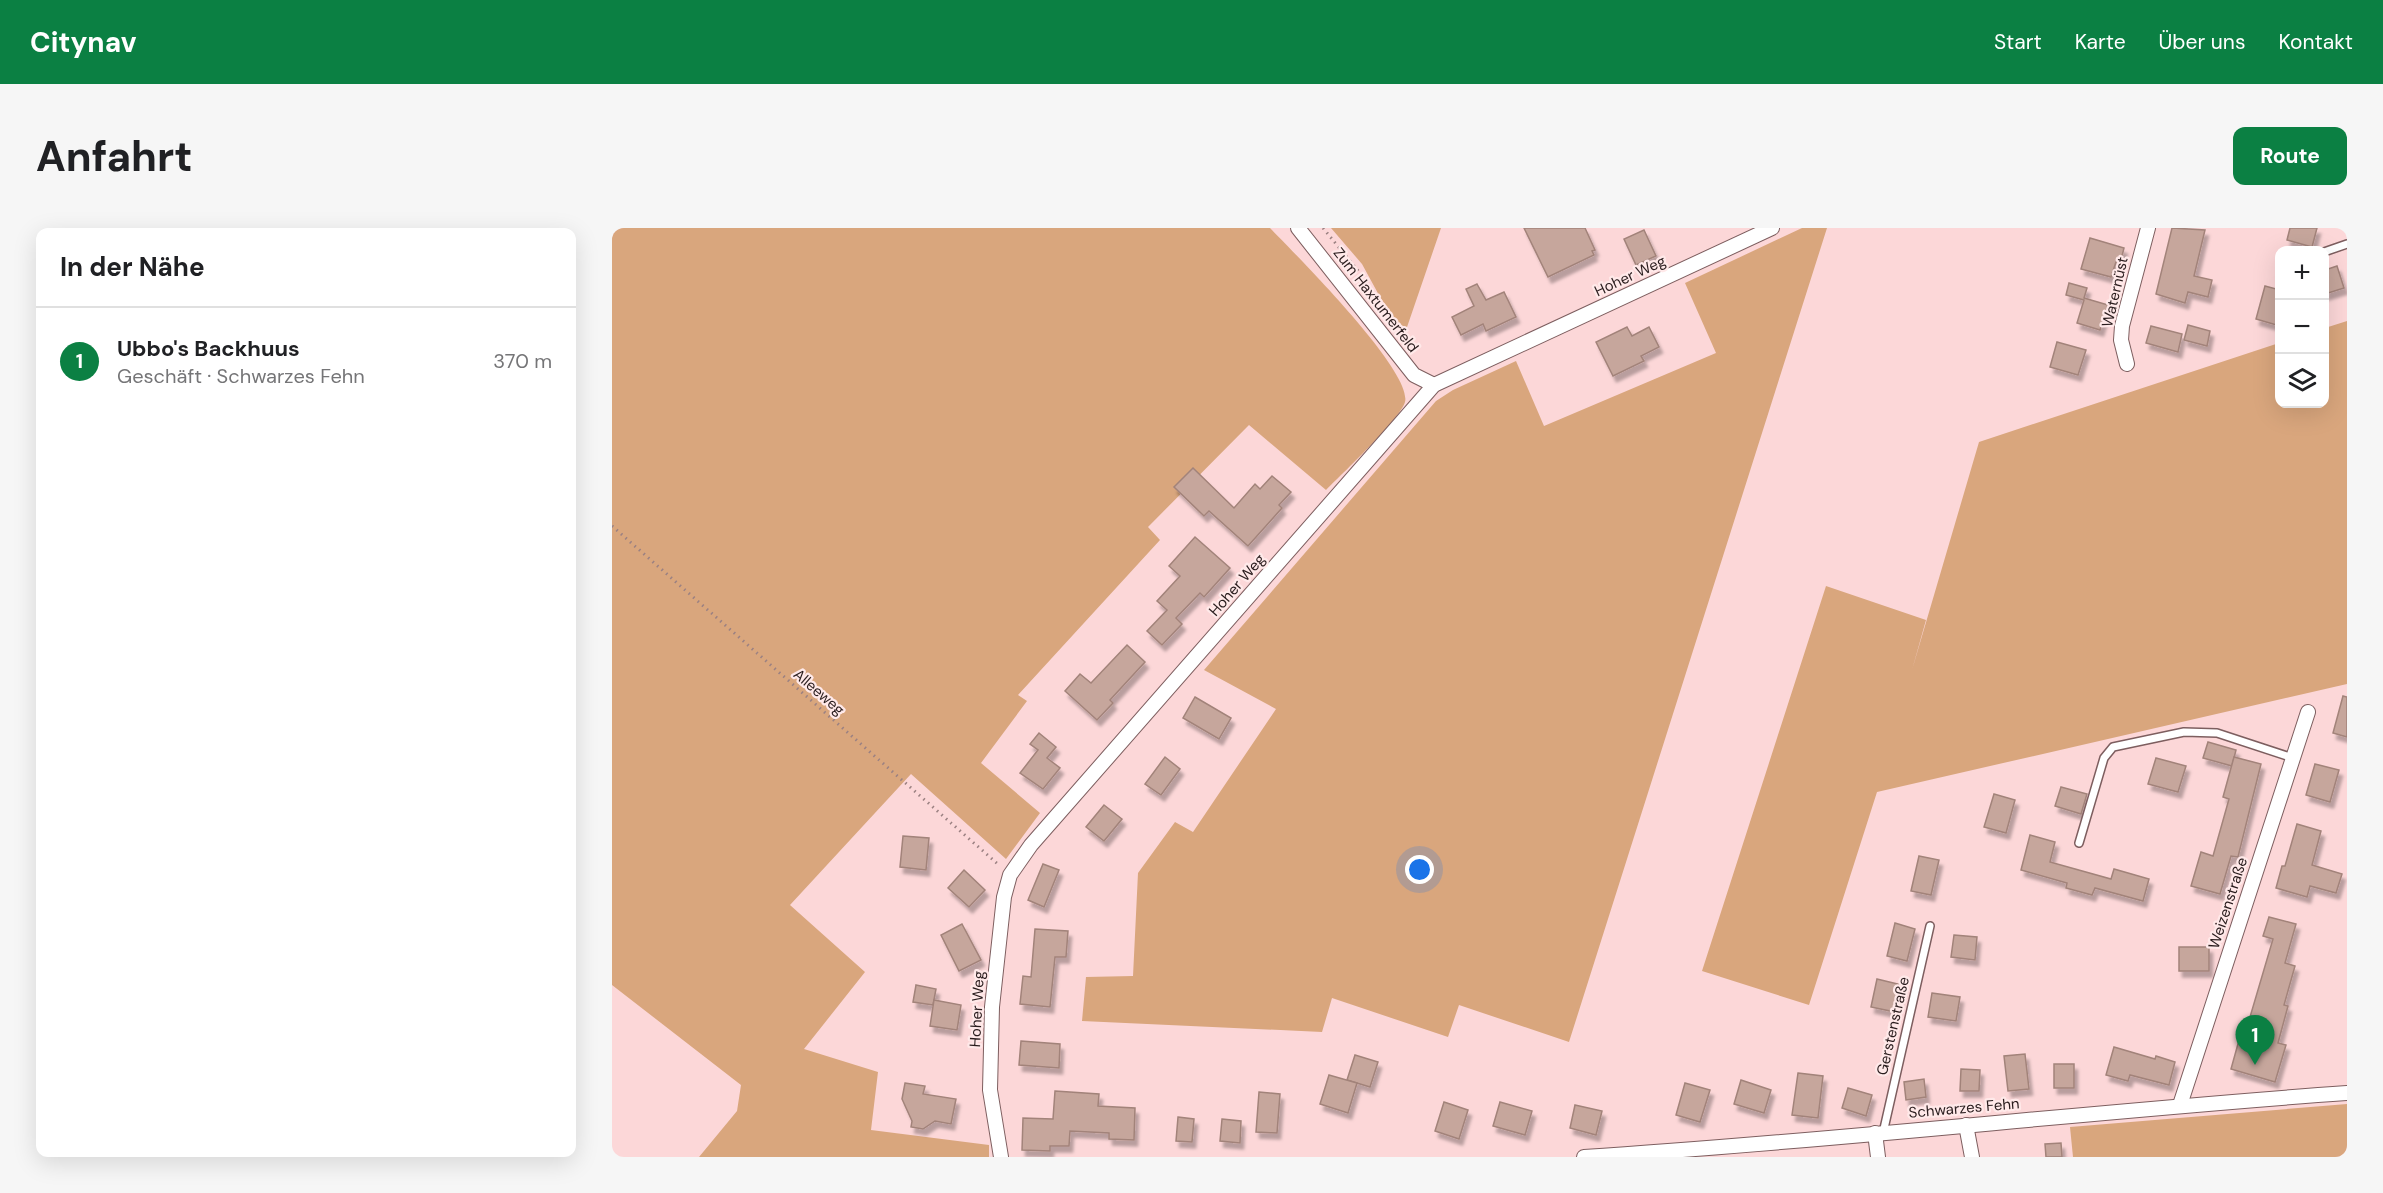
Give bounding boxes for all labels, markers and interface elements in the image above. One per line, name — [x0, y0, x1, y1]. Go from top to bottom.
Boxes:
text: Citynav — [30, 24, 136, 61]
text: Start — [1994, 28, 2042, 56]
text: Karte — [2075, 28, 2126, 56]
text: Über uns — [2159, 28, 2245, 56]
text: Kontakt — [2278, 28, 2353, 56]
button: Route — [2233, 127, 2347, 185]
text: Anfahrt — [36, 129, 192, 184]
street label: Zum Haxtumerfeld — [1329, 243, 1423, 357]
map controls — [2275, 246, 2329, 408]
button: + — [2275, 246, 2329, 300]
text: In der Nähe — [60, 250, 205, 284]
street label: Hoher Weg — [1591, 251, 1669, 301]
street label: Waternüst — [2097, 255, 2133, 329]
button: − — [2275, 300, 2329, 354]
text: Ubbo's Backhuus — [117, 334, 300, 363]
text: 1 — [76, 348, 83, 374]
text: 370 m — [493, 348, 552, 374]
button: layers — [2275, 354, 2329, 408]
text: Geschäft · Schwarzes Fehn — [117, 363, 365, 389]
street label: Hoher Weg — [1204, 550, 1270, 620]
street label: Alleeweg — [789, 664, 849, 720]
your location — [1405, 855, 1434, 884]
street label: Weizenstraße — [2204, 855, 2252, 951]
street label: Hoher Weg — [965, 970, 989, 1048]
street label: Gerstenstraße — [1872, 975, 1914, 1077]
pin: 1 — [2236, 1016, 2274, 1065]
street label: Schwarzes Fehn — [1908, 1093, 2020, 1123]

